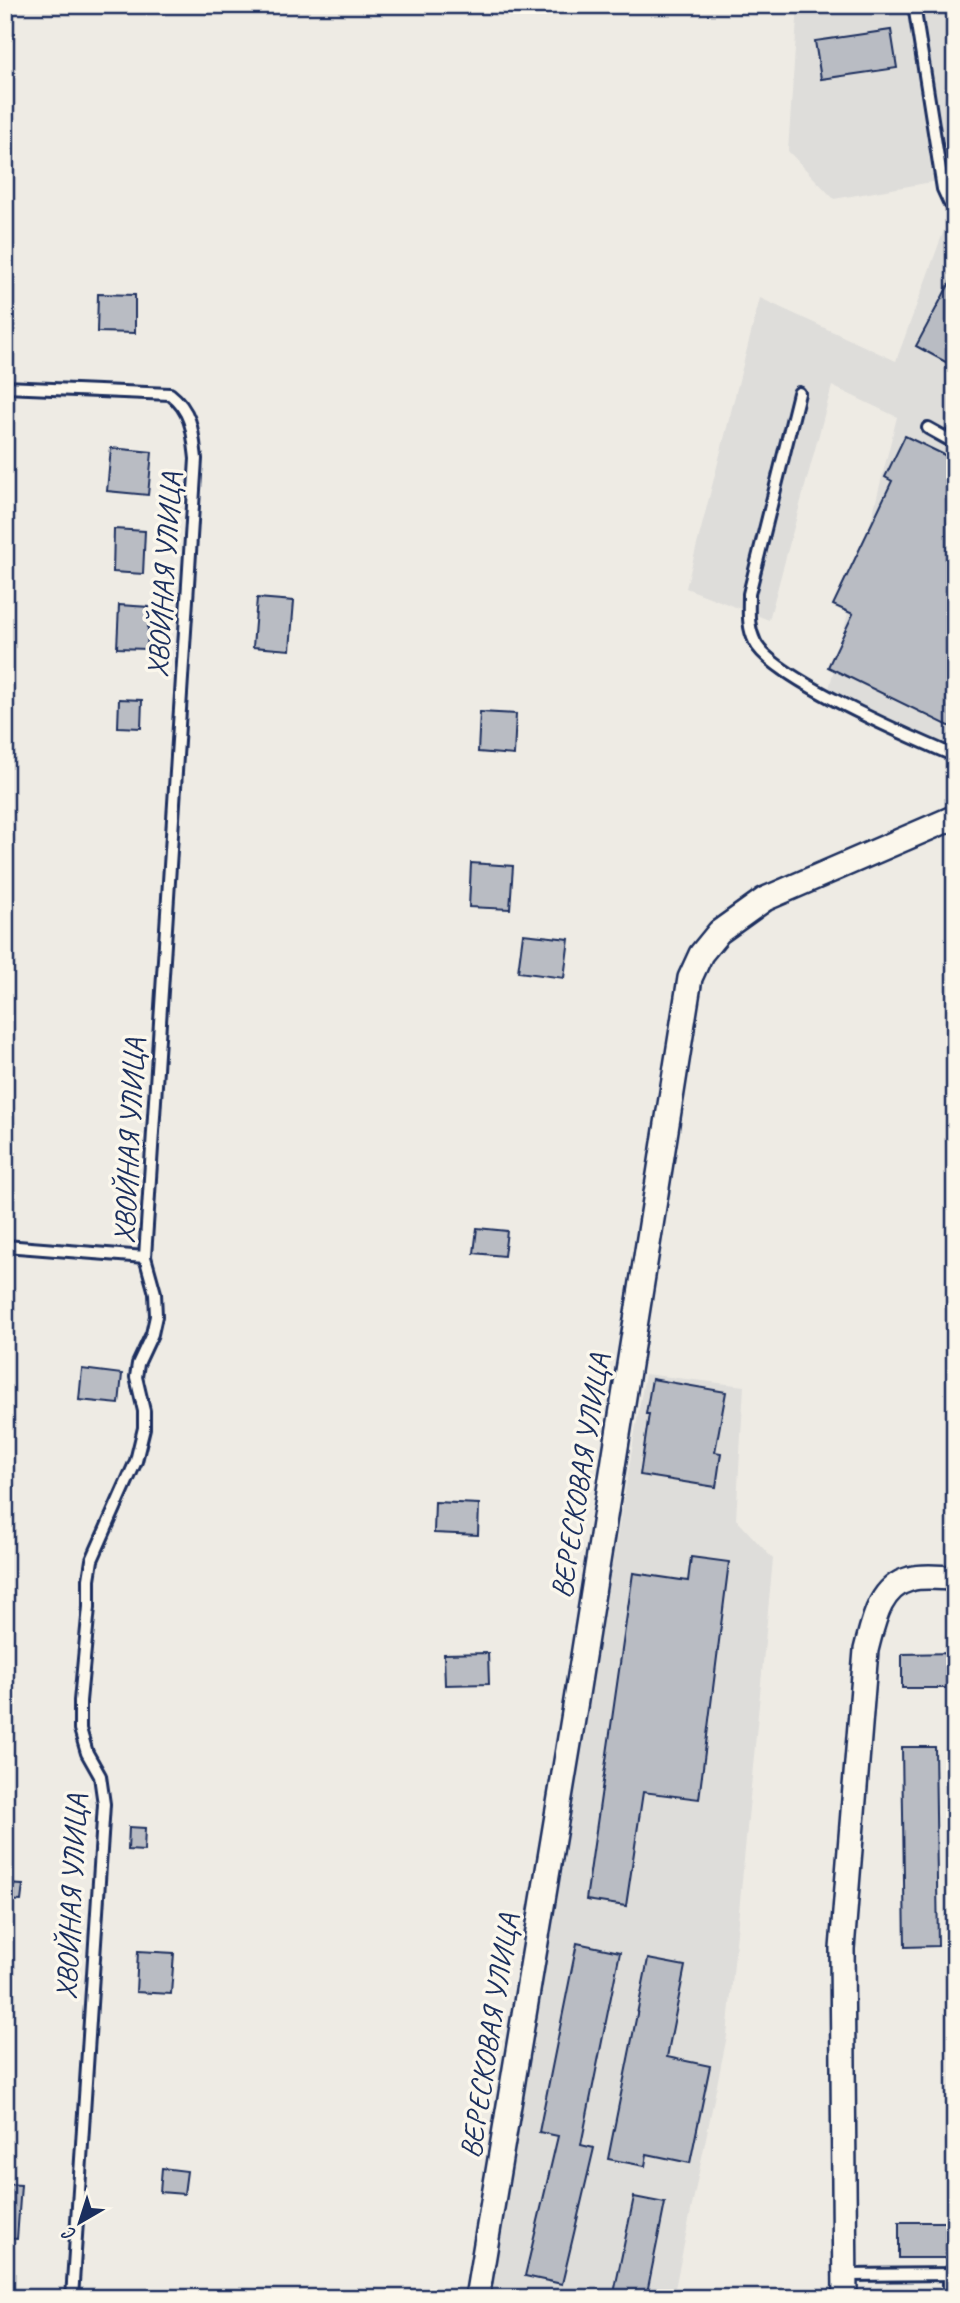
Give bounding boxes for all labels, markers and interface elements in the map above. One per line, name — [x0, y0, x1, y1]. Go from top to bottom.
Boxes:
street label: ХВОЙНАЯ УЛИЦА — [138, 470, 190, 679]
street label: ХВОЙНАЯ УЛИЦА — [105, 1037, 153, 1244]
street label: ВЕРЕСКОВАЯ УЛИЦА — [542, 1350, 618, 1601]
street label: ХВОЙНАЯ УЛИЦА — [47, 1793, 95, 2000]
street label: ВЕРЕСКОВАЯ УЛИЦА — [451, 1910, 527, 2161]
north arrow — [46, 2188, 116, 2258]
text: С — [57, 2220, 81, 2247]

